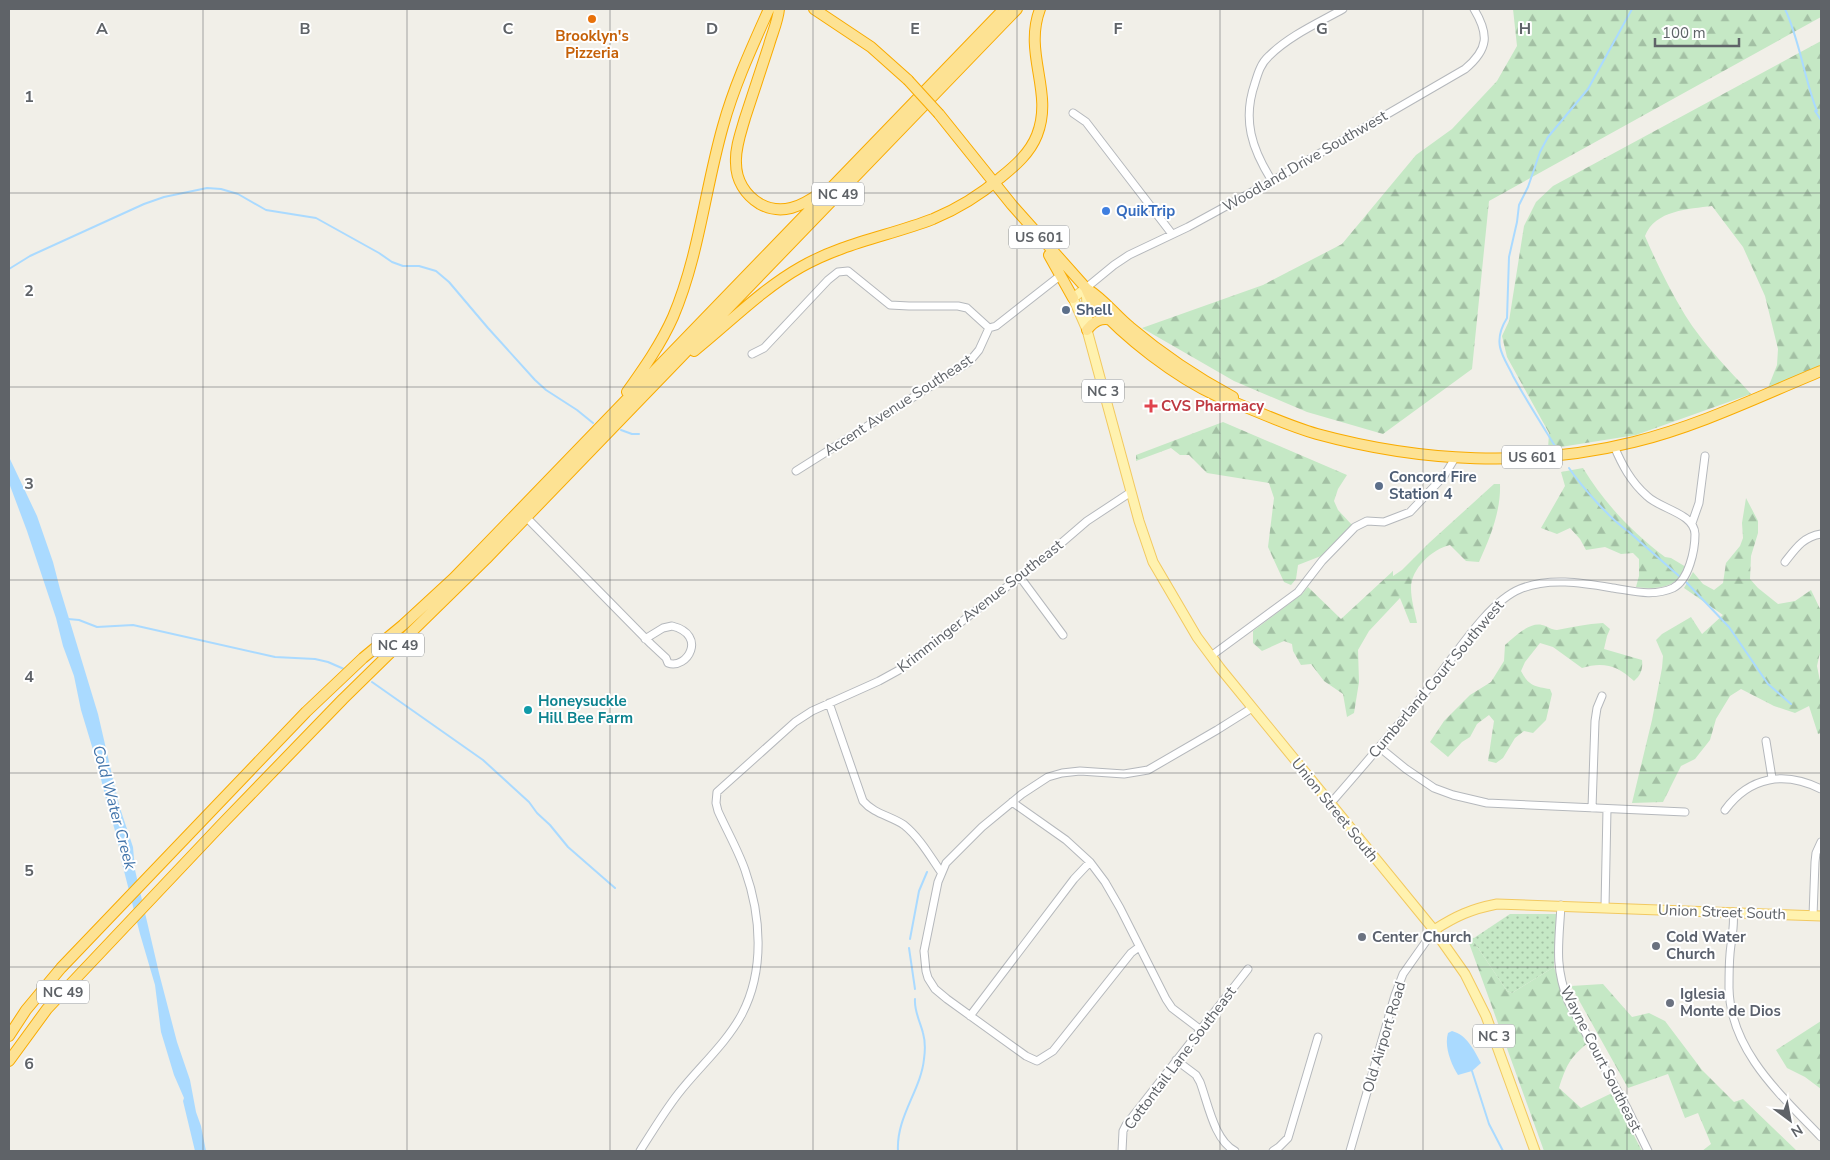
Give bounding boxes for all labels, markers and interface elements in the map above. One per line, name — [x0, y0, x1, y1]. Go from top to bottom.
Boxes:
marker: Brooklyn's Pizzeria — [586, 13, 598, 25]
scale bar — [1655, 15, 1739, 47]
text: A — [96, 18, 108, 40]
text: B — [299, 18, 311, 40]
text: C — [503, 18, 514, 40]
text: D — [706, 18, 718, 40]
text: E — [910, 18, 920, 40]
text: F — [1114, 18, 1123, 40]
text: G — [1316, 18, 1328, 40]
text: H — [1519, 18, 1531, 40]
text: 100 m — [1662, 23, 1706, 43]
place label: Brooklyn's Pizzeria — [555, 26, 629, 63]
text: 1 — [24, 86, 34, 108]
street label: Woodland Drive Southwest — [1219, 105, 1391, 216]
road number: NC 49 — [812, 182, 864, 205]
place label: QuikTrip — [1116, 201, 1175, 221]
marker: QuikTrip — [1100, 205, 1112, 217]
road number: US 601 — [1009, 226, 1069, 248]
text: 2 — [24, 280, 34, 302]
place label: Shell — [1076, 300, 1112, 320]
marker: Shell — [1060, 304, 1072, 316]
street label: Accent Avenue Southeast — [820, 349, 977, 461]
road number: NC 3 — [1082, 380, 1124, 402]
place label: CVS Pharmacy — [1161, 396, 1264, 416]
marker: CVS Pharmacy — [1145, 400, 1157, 412]
road number: US 601 — [1502, 446, 1562, 468]
place label: Concord Fire Station 4 — [1389, 467, 1477, 504]
text: 3 — [24, 473, 34, 495]
marker: Concord Fire Station 4 — [1373, 480, 1385, 492]
street label: Krimminger Avenue Southeast — [893, 535, 1067, 677]
street label: Cumberland Court Southwest — [1364, 595, 1509, 762]
road number: NC 49 — [372, 634, 424, 656]
text: 4 — [24, 666, 34, 688]
place label: Honeysuckle Hill Bee Farm — [538, 691, 633, 728]
marker: Honeysuckle Hill Bee Farm — [522, 704, 534, 716]
water label: Cold Water Creek — [87, 743, 141, 873]
street label: Union Street South — [1287, 754, 1383, 866]
text: 5 — [24, 860, 34, 882]
street label: Union Street South — [1658, 900, 1786, 924]
place label: Center Church — [1372, 927, 1472, 947]
place label: Cold Water Church — [1666, 927, 1746, 964]
marker: Center Church — [1356, 931, 1368, 943]
marker: Cold Water Church — [1650, 940, 1662, 952]
street label: Old Airport Road — [1358, 979, 1410, 1095]
road number: NC 49 — [37, 980, 89, 1004]
street label: Cottontail Lane Southeast — [1120, 982, 1241, 1134]
street label: Wayne Court Southeast — [1556, 983, 1647, 1136]
place label: Iglesia Monte de Dios — [1680, 984, 1781, 1021]
marker: Iglesia Monte de Dios — [1664, 997, 1676, 1009]
road number: NC 3 — [1473, 1024, 1515, 1048]
text: 6 — [24, 1053, 34, 1075]
north arrow — [1765, 1095, 1815, 1145]
text: N — [1787, 1120, 1806, 1141]

